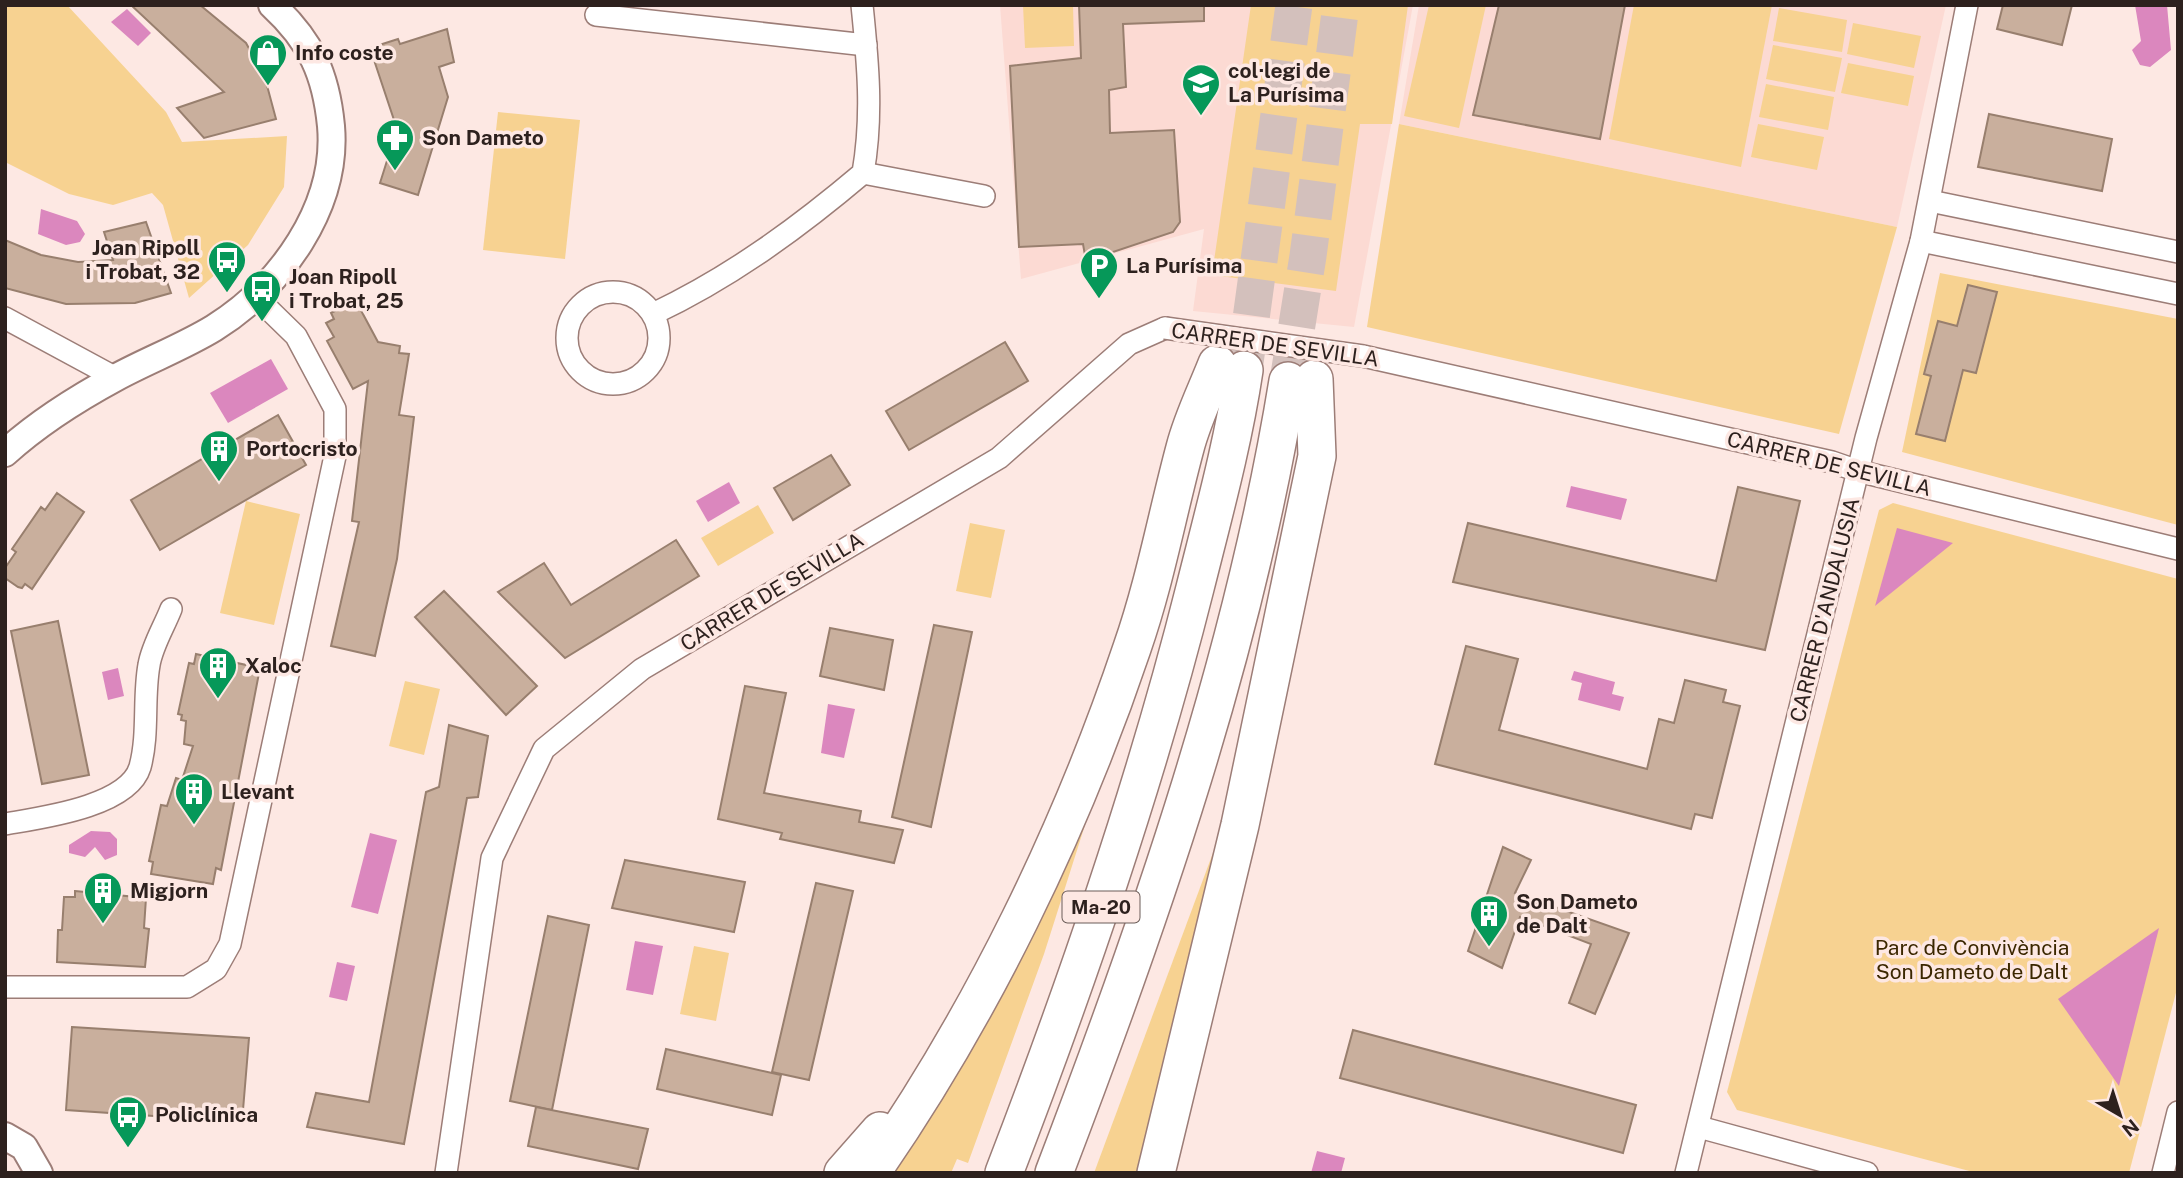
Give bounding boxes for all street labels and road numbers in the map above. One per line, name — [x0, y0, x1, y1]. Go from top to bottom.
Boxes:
street label: CARRER DE SEVILLA — [1170, 318, 1381, 371]
street label: CARRER DE SEVILLA — [1725, 426, 1934, 501]
street label: CARRER D'ANDALUSIA — [1784, 495, 1865, 725]
street label: CARRER DE SEVILLA — [676, 527, 868, 656]
road number: Ma-20 — [1062, 892, 1140, 923]

